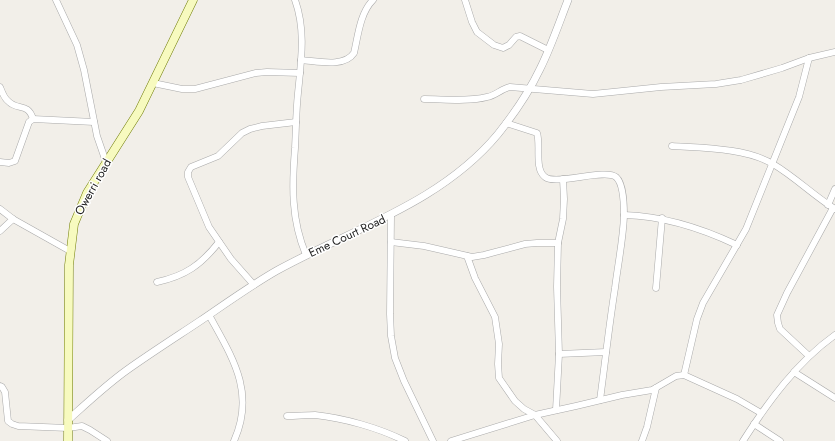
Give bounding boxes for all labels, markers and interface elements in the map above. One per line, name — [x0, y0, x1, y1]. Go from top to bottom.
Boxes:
street label: Owerri road — [70, 156, 116, 218]
street label: Eme Court Road — [305, 210, 389, 262]

